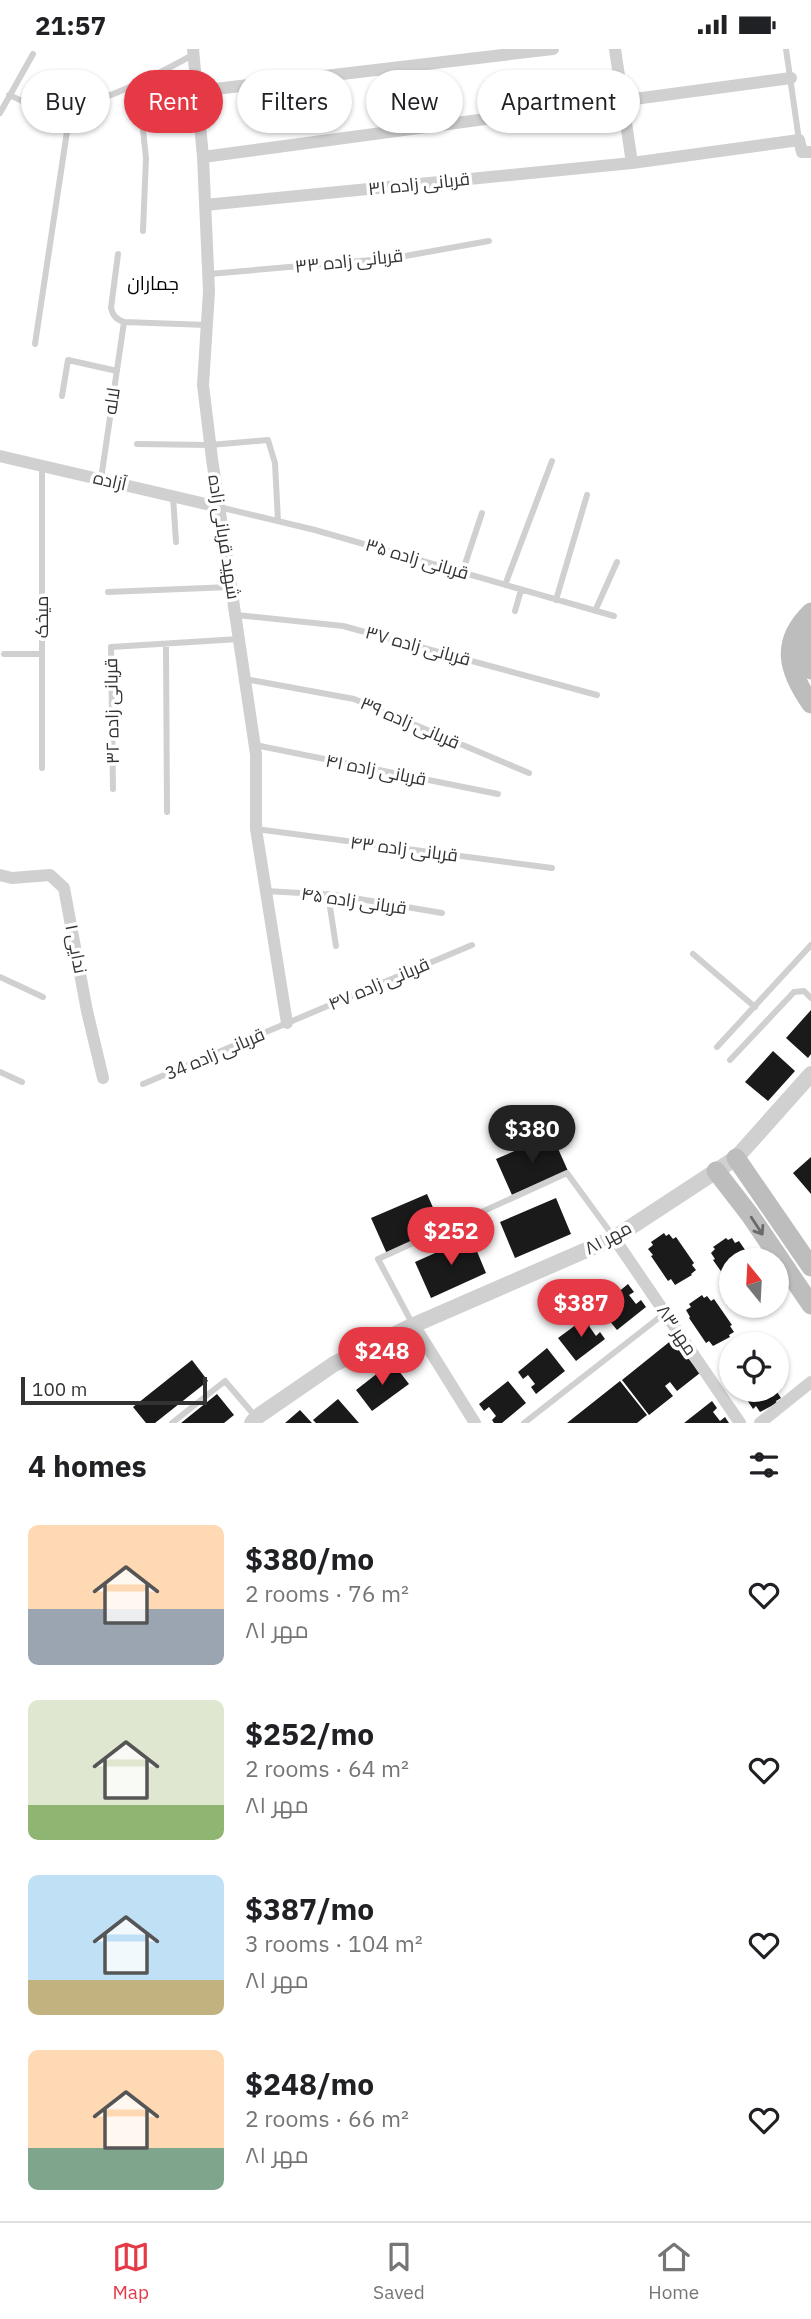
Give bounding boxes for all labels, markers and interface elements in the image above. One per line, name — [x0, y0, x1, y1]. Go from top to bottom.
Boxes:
text: 21:57 — [35, 8, 106, 42]
chip: Buy — [21, 70, 110, 133]
chip: Rent — [124, 70, 223, 133]
chip: Filters — [237, 70, 352, 133]
chip: New — [366, 70, 463, 133]
chip: Apartment — [477, 70, 640, 133]
street label: قربانی زاده ۳۱ — [367, 167, 471, 200]
street label: قربانی زاده ۳۳ — [294, 243, 404, 278]
district label: جماران — [127, 271, 179, 295]
street label: لاله — [98, 386, 125, 416]
street label: آزاده — [91, 466, 129, 496]
street label: شهید قربانی زاده — [203, 473, 246, 601]
street label: قربانی زاده ۳۵ — [363, 533, 471, 584]
street label: میخک — [30, 596, 53, 638]
street label: قربانی زاده ۳۷ — [363, 620, 473, 671]
street label: قربانی زاده ۳۲ — [99, 658, 124, 764]
street label: قربانی زاده ۳۹ — [357, 691, 463, 754]
street label: قربانی زاده ۴۱ — [324, 748, 428, 791]
street label: قربانی زاده ۴۳ — [349, 830, 459, 867]
street label: قربانی زاده ۴۵ — [300, 882, 408, 919]
street label: ندایی ۱ — [60, 922, 93, 976]
street label: قربانی زاده ۴۷ — [325, 952, 433, 1015]
street label: قربانی زاده 34 — [162, 1022, 268, 1085]
pin: $380 — [491, 1105, 573, 1165]
text: $380 — [504, 1113, 560, 1143]
pin: $252 — [410, 1207, 492, 1267]
text: $252 — [423, 1215, 479, 1245]
one-way arrow — [750, 1215, 764, 1235]
street label: مهر ۸۱ — [580, 1216, 635, 1259]
north arrow — [719, 1248, 789, 1318]
map controls — [719, 1248, 789, 1402]
pin: $387 — [540, 1279, 622, 1339]
text: $387 — [553, 1287, 609, 1317]
street label: مهر ۸۳ — [652, 1300, 703, 1360]
pin: $248 — [341, 1327, 423, 1387]
button: locate — [719, 1332, 789, 1402]
text: $248 — [354, 1335, 410, 1365]
scale bar — [21, 1374, 206, 1406]
text: 100 m — [32, 1377, 87, 1401]
text: 4 homes — [28, 1446, 147, 1485]
icon: filters — [745, 1446, 783, 1484]
text: $380/mo — [245, 1539, 374, 1578]
icon: home — [84, 1553, 168, 1637]
icon: heart — [745, 1576, 783, 1614]
text: 2 rooms · 76 m² — [245, 1578, 409, 1608]
text: مهر ۸۱ — [245, 1614, 309, 1644]
text: $252/mo — [245, 1714, 374, 1753]
icon: home — [84, 1728, 168, 1812]
icon: heart — [745, 1751, 783, 1789]
text: 2 rooms · 64 m² — [245, 1753, 409, 1783]
text: مهر ۸۱ — [245, 1789, 309, 1819]
text: $387/mo — [245, 1889, 374, 1928]
icon: home — [84, 1903, 168, 1987]
icon: heart — [745, 1926, 783, 1964]
text: 3 rooms · 104 m² — [245, 1928, 423, 1958]
text: مهر ۸۱ — [245, 1964, 309, 1994]
text: $248/mo — [245, 2064, 374, 2103]
icon: home — [84, 2078, 168, 2162]
icon: heart — [745, 2101, 783, 2139]
text: 2 rooms · 66 m² — [245, 2103, 409, 2133]
text: مهر ۸۱ — [245, 2139, 309, 2169]
tab: Map — [112, 2238, 150, 2304]
tab: Saved — [373, 2238, 425, 2304]
tab: Home — [648, 2238, 699, 2304]

